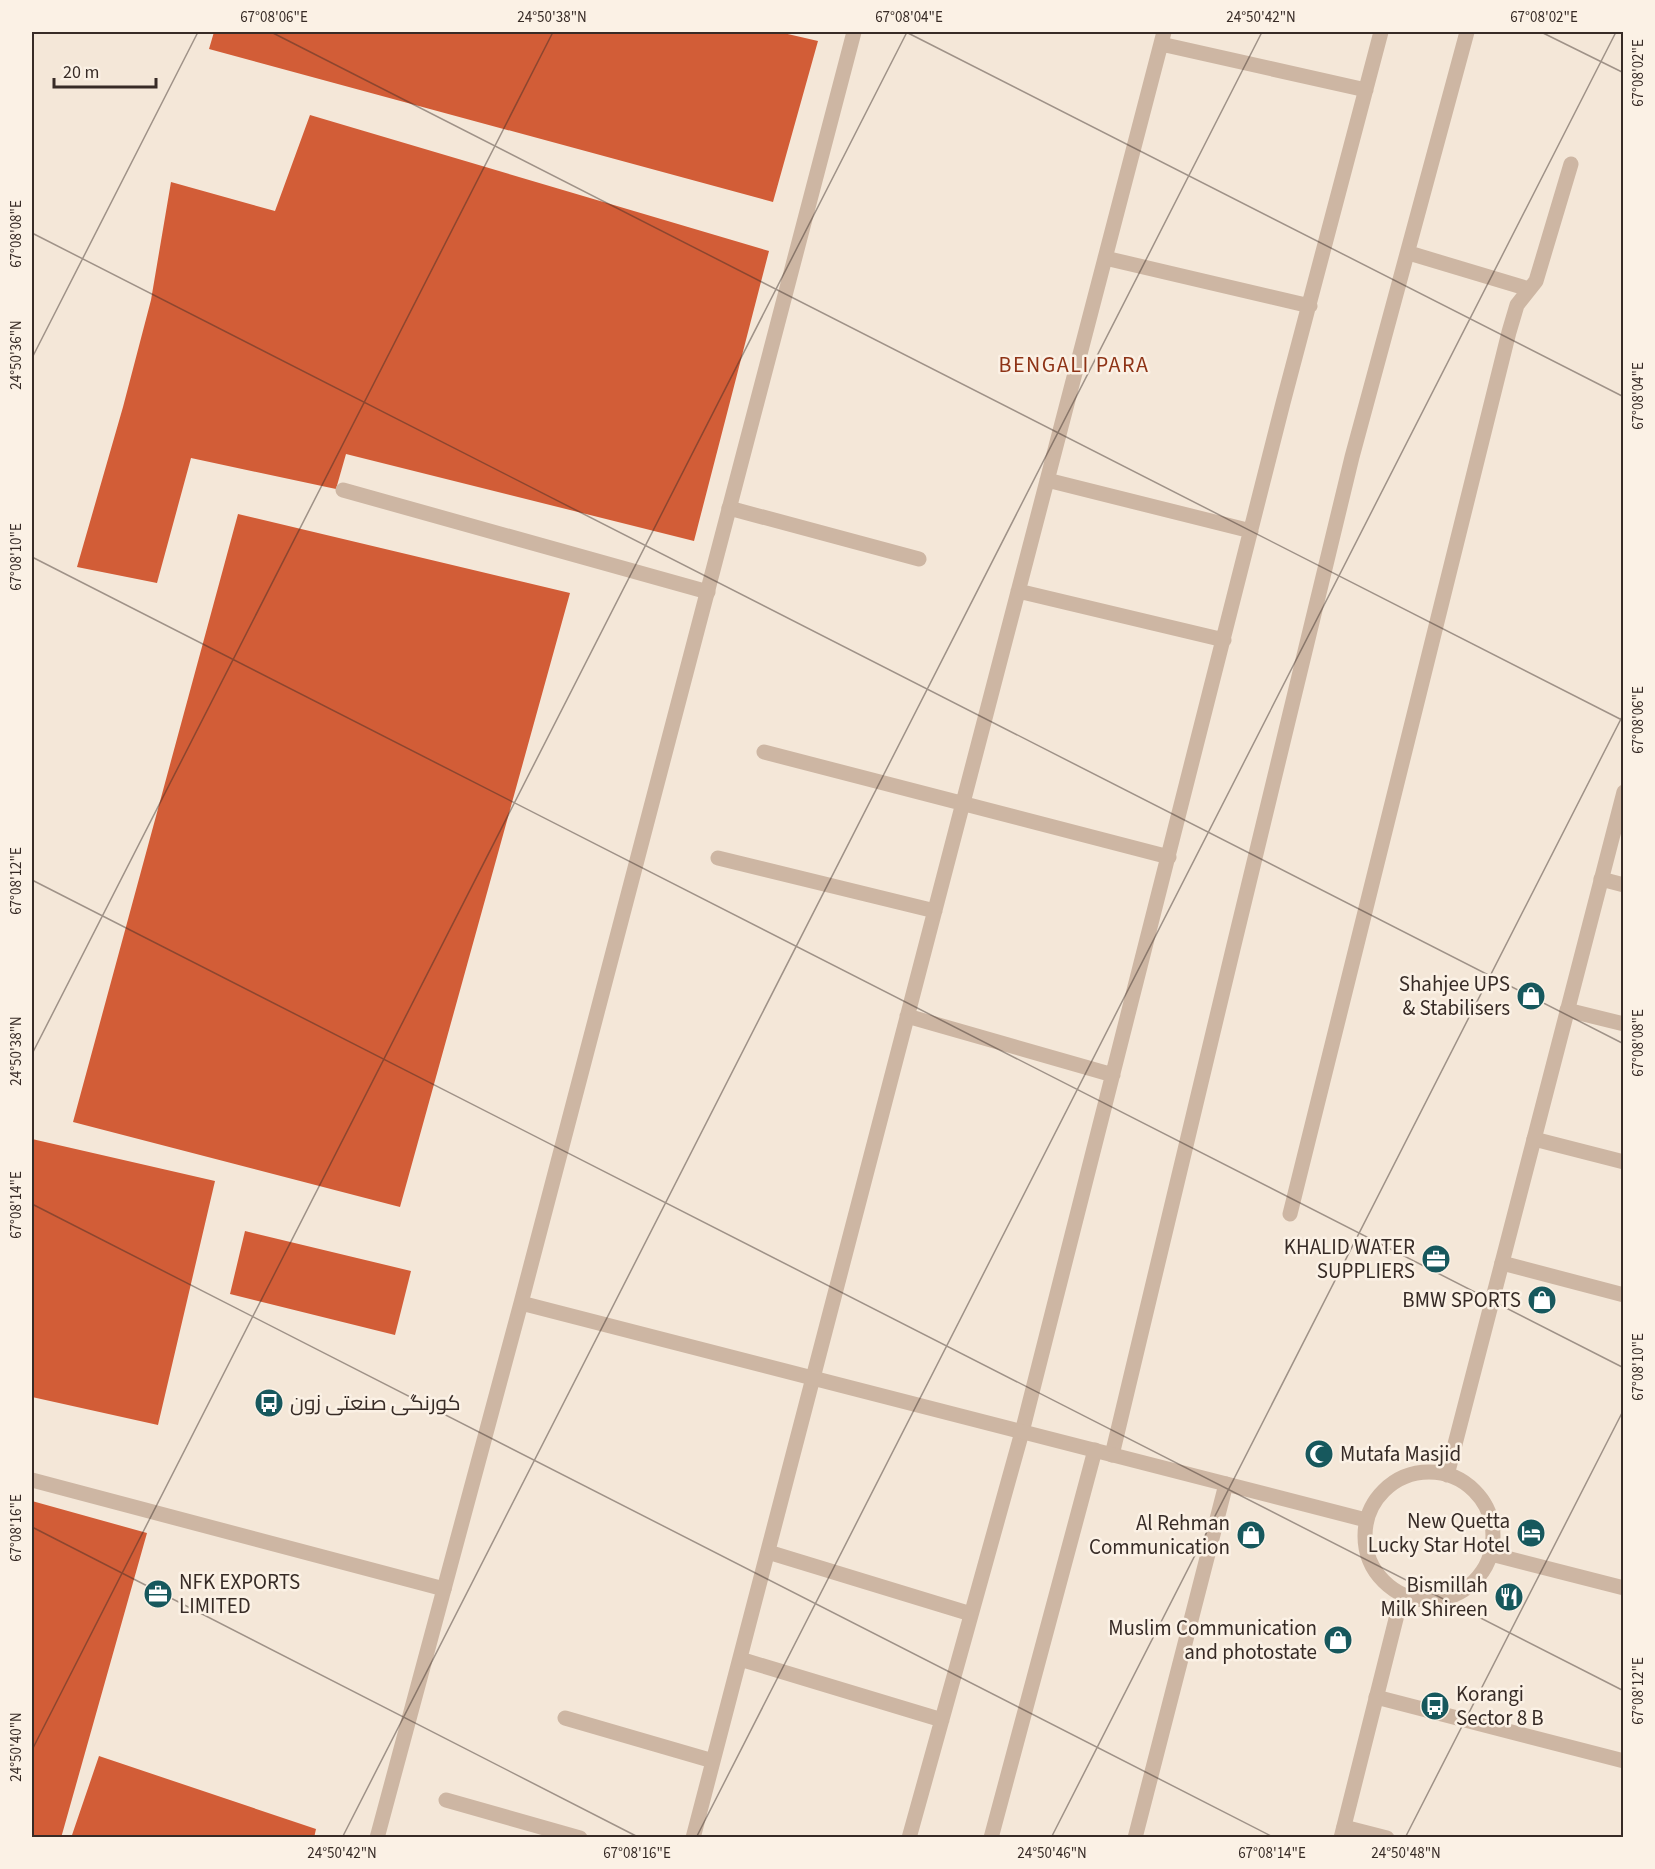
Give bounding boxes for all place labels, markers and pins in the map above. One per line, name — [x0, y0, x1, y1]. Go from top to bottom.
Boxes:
place label: Shahjee UPS & Stabilisers — [1399, 969, 1510, 1023]
shop icon: Shahjee UPS & Stabilisers — [1515, 980, 1547, 1012]
place label: KHALID WATER SUPPLIERS — [1284, 1232, 1415, 1286]
office icon: KHALID WATER SUPPLIERS — [1420, 1243, 1452, 1275]
shop icon: BMW SPORTS — [1526, 1284, 1558, 1316]
place label: BMW SPORTS — [1402, 1285, 1521, 1315]
bus stop icon: کورنگی صنعتی زون — [253, 1387, 285, 1419]
place label: کورنگی صنعتی زون — [290, 1388, 461, 1418]
mosque icon: Mutafa Masjid — [1303, 1438, 1335, 1470]
place label: Mutafa Masjid — [1340, 1439, 1461, 1469]
place label: New Quetta Lucky Star Hotel — [1368, 1506, 1510, 1560]
place label: Al Rehman Communication — [1089, 1508, 1230, 1562]
hotel icon: New Quetta Lucky Star Hotel — [1515, 1517, 1547, 1549]
shop icon: Al Rehman Communication — [1235, 1519, 1267, 1551]
place label: NFK EXPORTS LIMITED — [179, 1567, 300, 1621]
place label: Bismillah Milk Shireen — [1380, 1570, 1488, 1624]
office icon: NFK EXPORTS LIMITED — [142, 1578, 174, 1610]
restaurant icon: Bismillah Milk Shireen — [1493, 1581, 1525, 1613]
place label: Muslim Communication and photostate — [1108, 1613, 1317, 1667]
shop icon: Muslim Communication and photostate — [1322, 1624, 1354, 1656]
place label: Korangi Sector 8 B — [1456, 1679, 1544, 1733]
bus stop icon: Korangi Sector 8 B — [1419, 1690, 1451, 1722]

